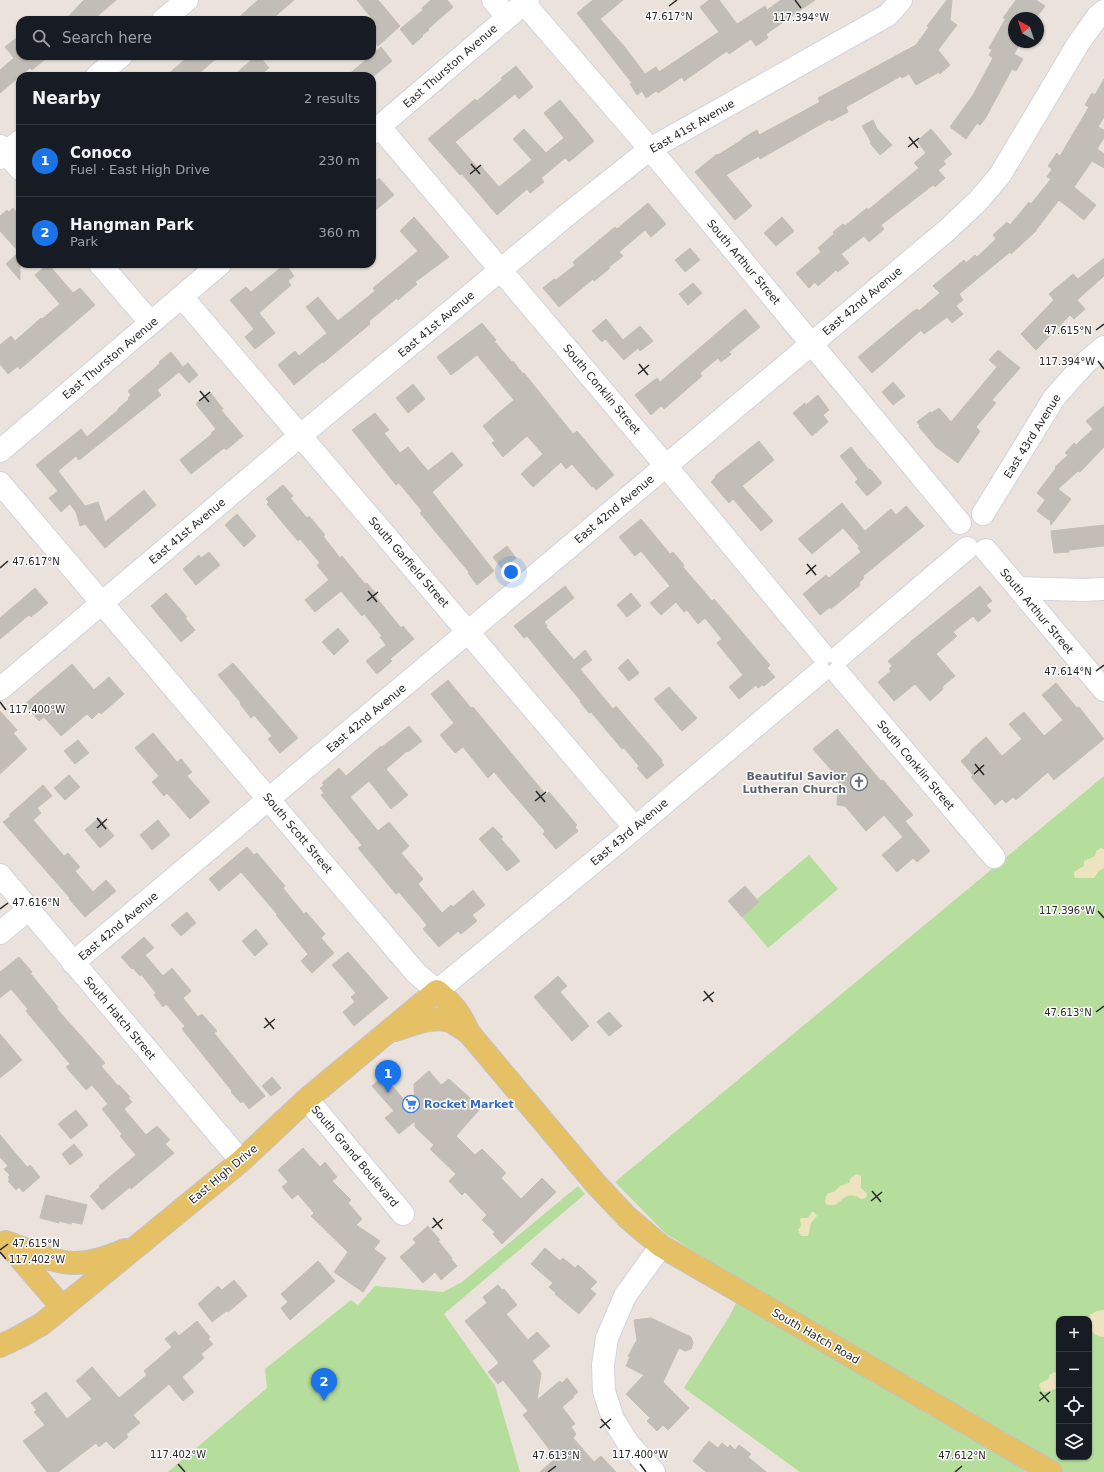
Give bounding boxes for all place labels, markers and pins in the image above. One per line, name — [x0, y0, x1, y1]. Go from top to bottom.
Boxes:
place label: Beautiful Savior Lutheran Church — [743, 770, 847, 796]
church icon: Beautiful Savior Lutheran Church — [849, 772, 869, 792]
pin: 1 — [375, 1060, 401, 1093]
supermarket icon: Rocket Market — [401, 1094, 421, 1114]
place label: Rocket Market — [424, 1098, 514, 1111]
pin: 2 — [311, 1368, 337, 1401]

